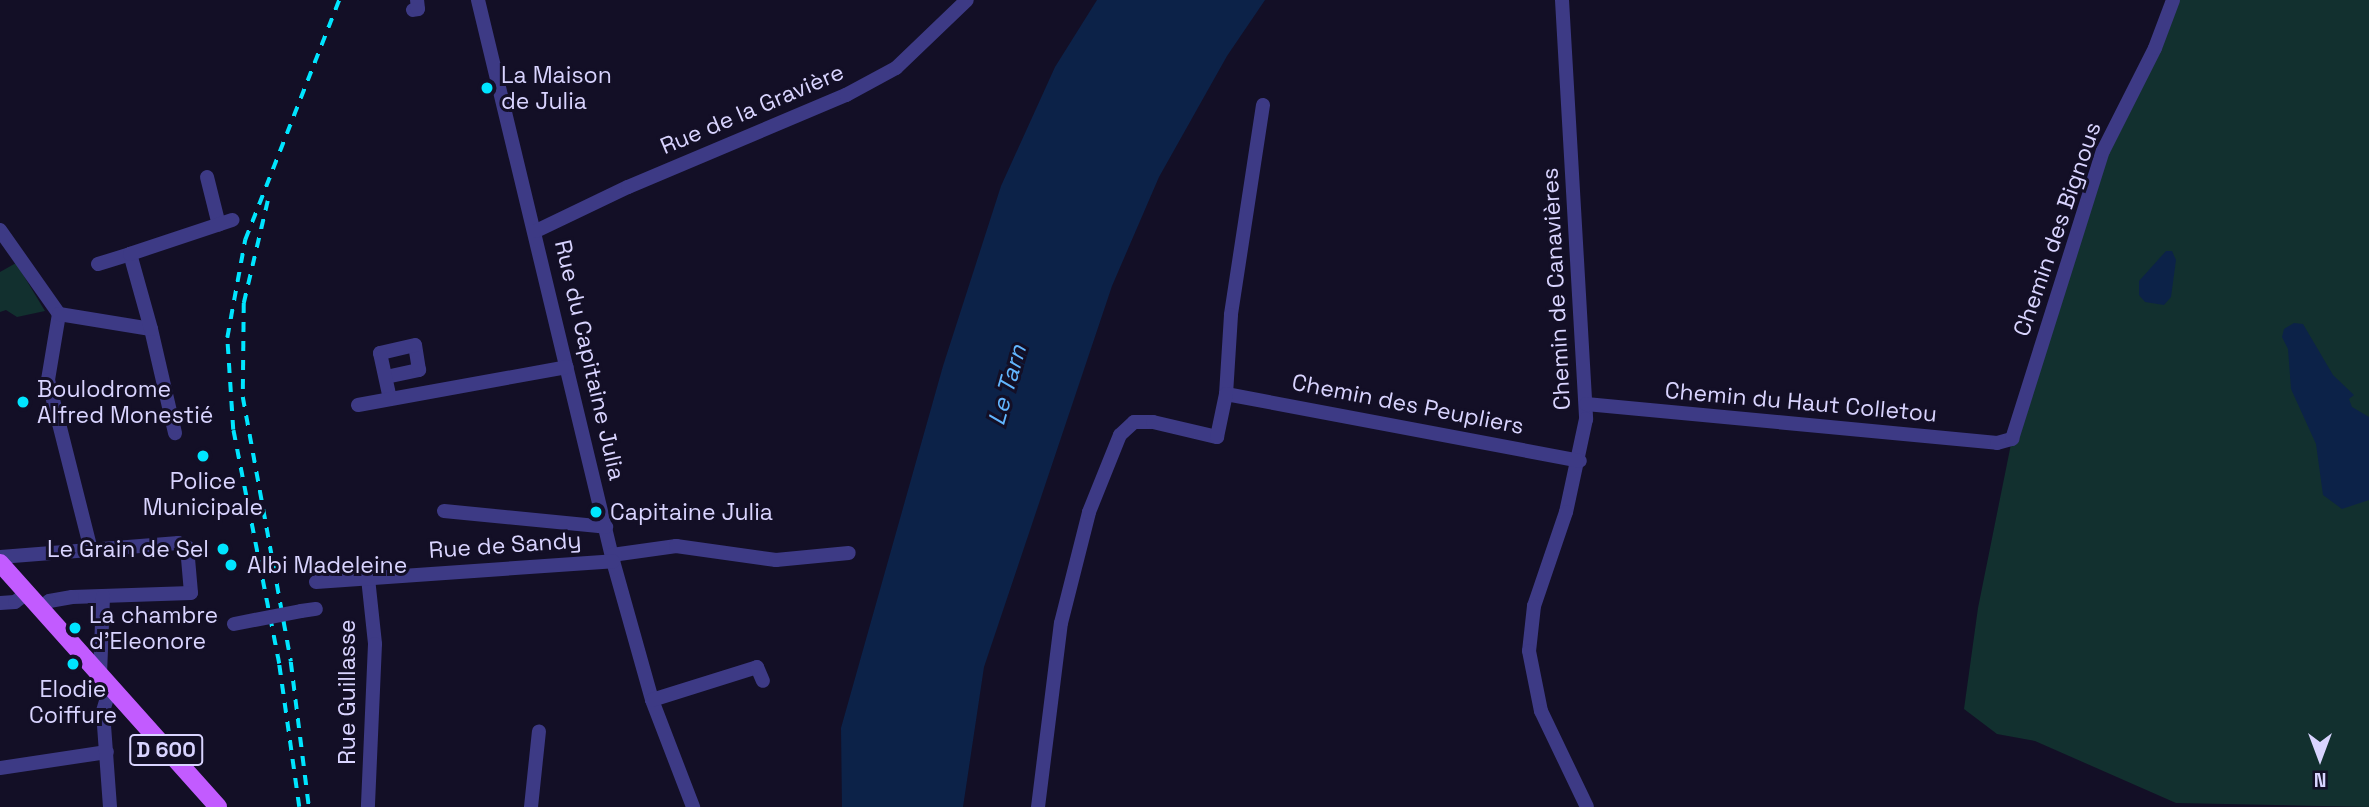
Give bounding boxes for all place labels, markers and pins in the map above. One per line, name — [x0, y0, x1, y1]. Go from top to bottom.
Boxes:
place label: La Maison de Julia — [501, 61, 612, 115]
marker: La Maison de Julia — [479, 80, 495, 96]
place label: Boulodrome Alfred Monestié — [37, 375, 213, 429]
marker: Boulodrome Alfred Monestié — [15, 394, 31, 410]
marker: Police Municipale — [195, 448, 211, 464]
place label: Police Municipale — [143, 467, 263, 521]
place label: Capitaine Julia — [610, 498, 773, 526]
marker: Capitaine Julia — [588, 504, 604, 520]
place label: Le Grain de Sel — [47, 535, 209, 563]
marker: Le Grain de Sel — [215, 541, 231, 557]
place label: Albi Madeleine — [247, 551, 407, 579]
marker: Albi Madeleine — [221, 555, 241, 575]
place label: La chambre d’Eleonore — [89, 601, 218, 655]
marker: La chambre d’Eleonore — [67, 620, 83, 636]
marker: Elodie Coiffure — [65, 656, 81, 672]
place label: Elodie Coiffure — [29, 675, 117, 729]

